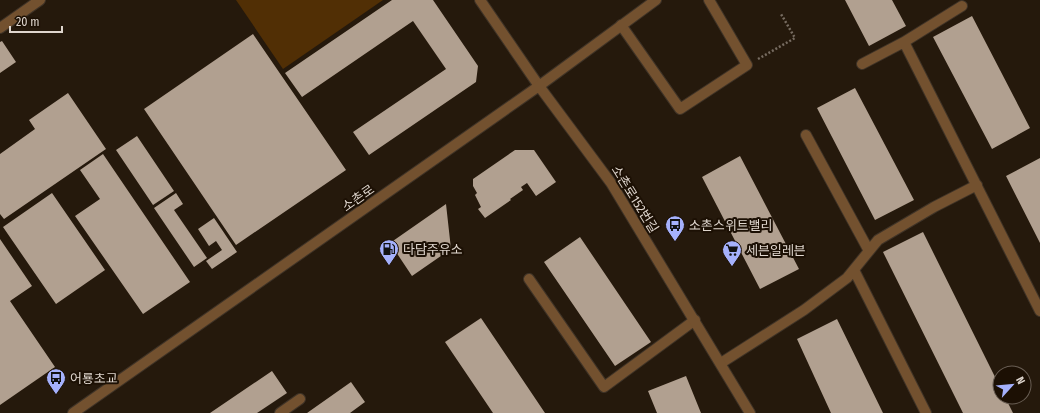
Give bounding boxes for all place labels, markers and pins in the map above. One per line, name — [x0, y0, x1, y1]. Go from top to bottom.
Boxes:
bus stop icon: 소촌스위트밸리 — [664, 214, 686, 242]
place label: 소촌스위트밸리 — [689, 218, 773, 233]
fuel station icon: 다담주유소 — [378, 238, 400, 266]
supermarket icon: 세븐일레븐 — [721, 239, 743, 267]
place label: 다담주유소 — [403, 242, 463, 257]
place label: 세븐일레븐 — [746, 243, 806, 258]
bus stop icon: 어룡초교 — [45, 367, 67, 395]
place label: 어룡초교 — [70, 371, 118, 386]

